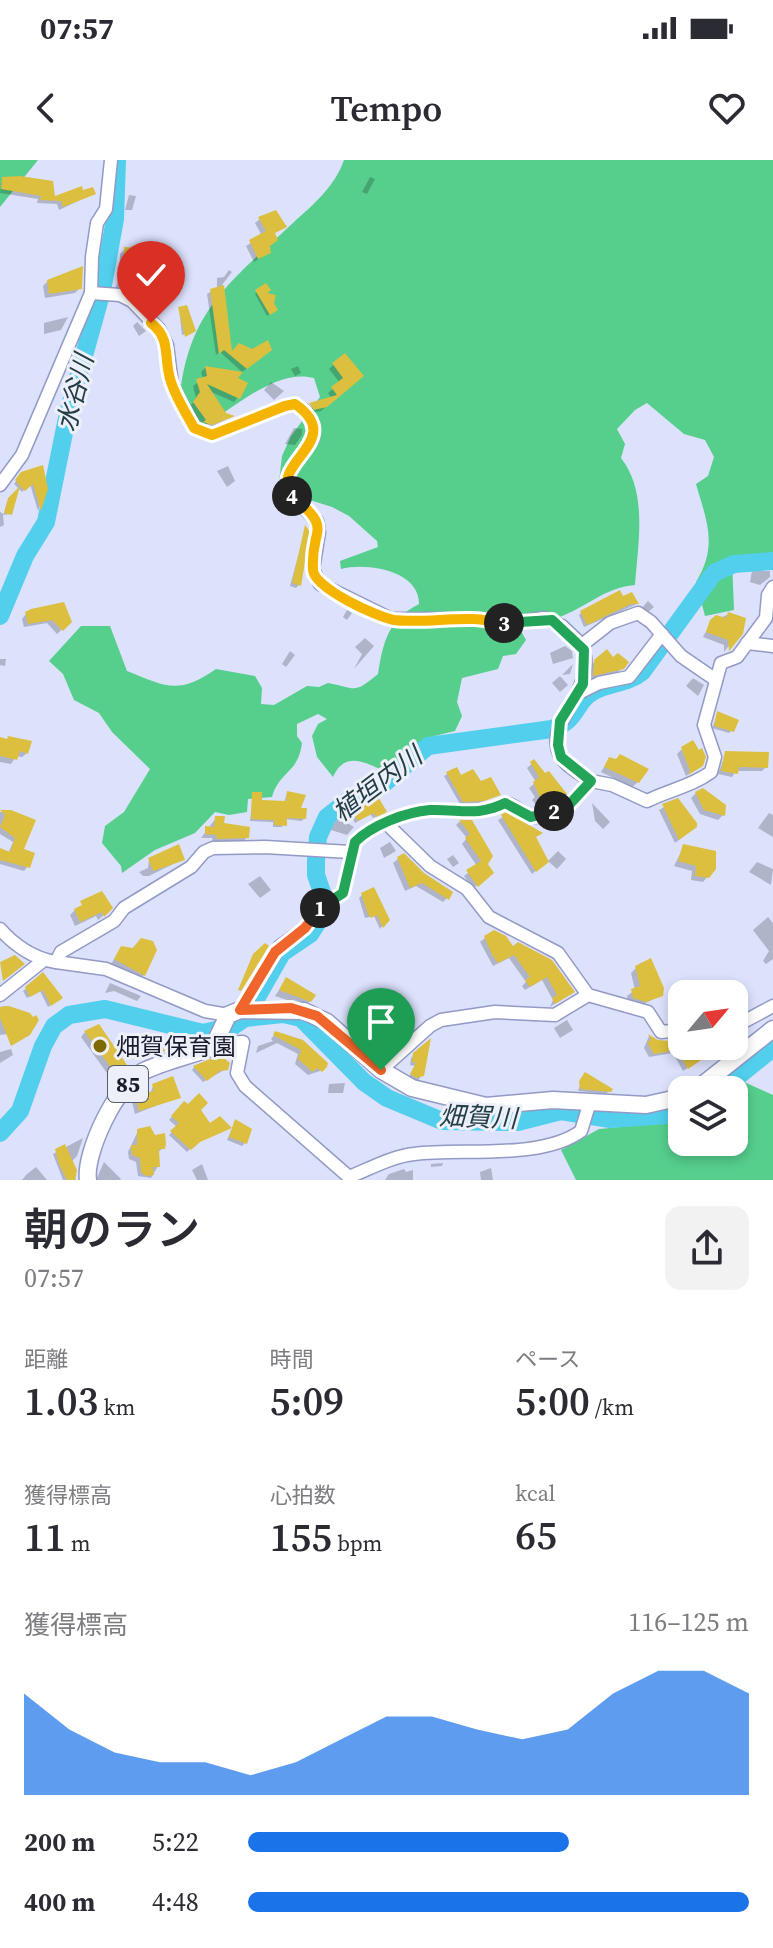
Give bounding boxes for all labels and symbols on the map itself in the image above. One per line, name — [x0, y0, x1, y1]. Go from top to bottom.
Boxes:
pin — [117, 241, 185, 323]
water label: 水谷川 — [48, 348, 103, 435]
pin: 4 — [272, 476, 312, 516]
pin: 3 — [484, 603, 524, 643]
water label: 植垣内川 — [325, 737, 432, 830]
pin: 2 — [534, 791, 574, 831]
pin: 1 — [300, 888, 340, 928]
north arrow — [668, 980, 748, 1060]
pin — [347, 988, 415, 1070]
place label: 畑賀保育園 — [116, 1030, 236, 1063]
marker: 畑賀保育園 — [91, 1037, 109, 1055]
road number: 85 — [108, 1066, 148, 1102]
water label: 畑賀川 — [438, 1098, 521, 1136]

